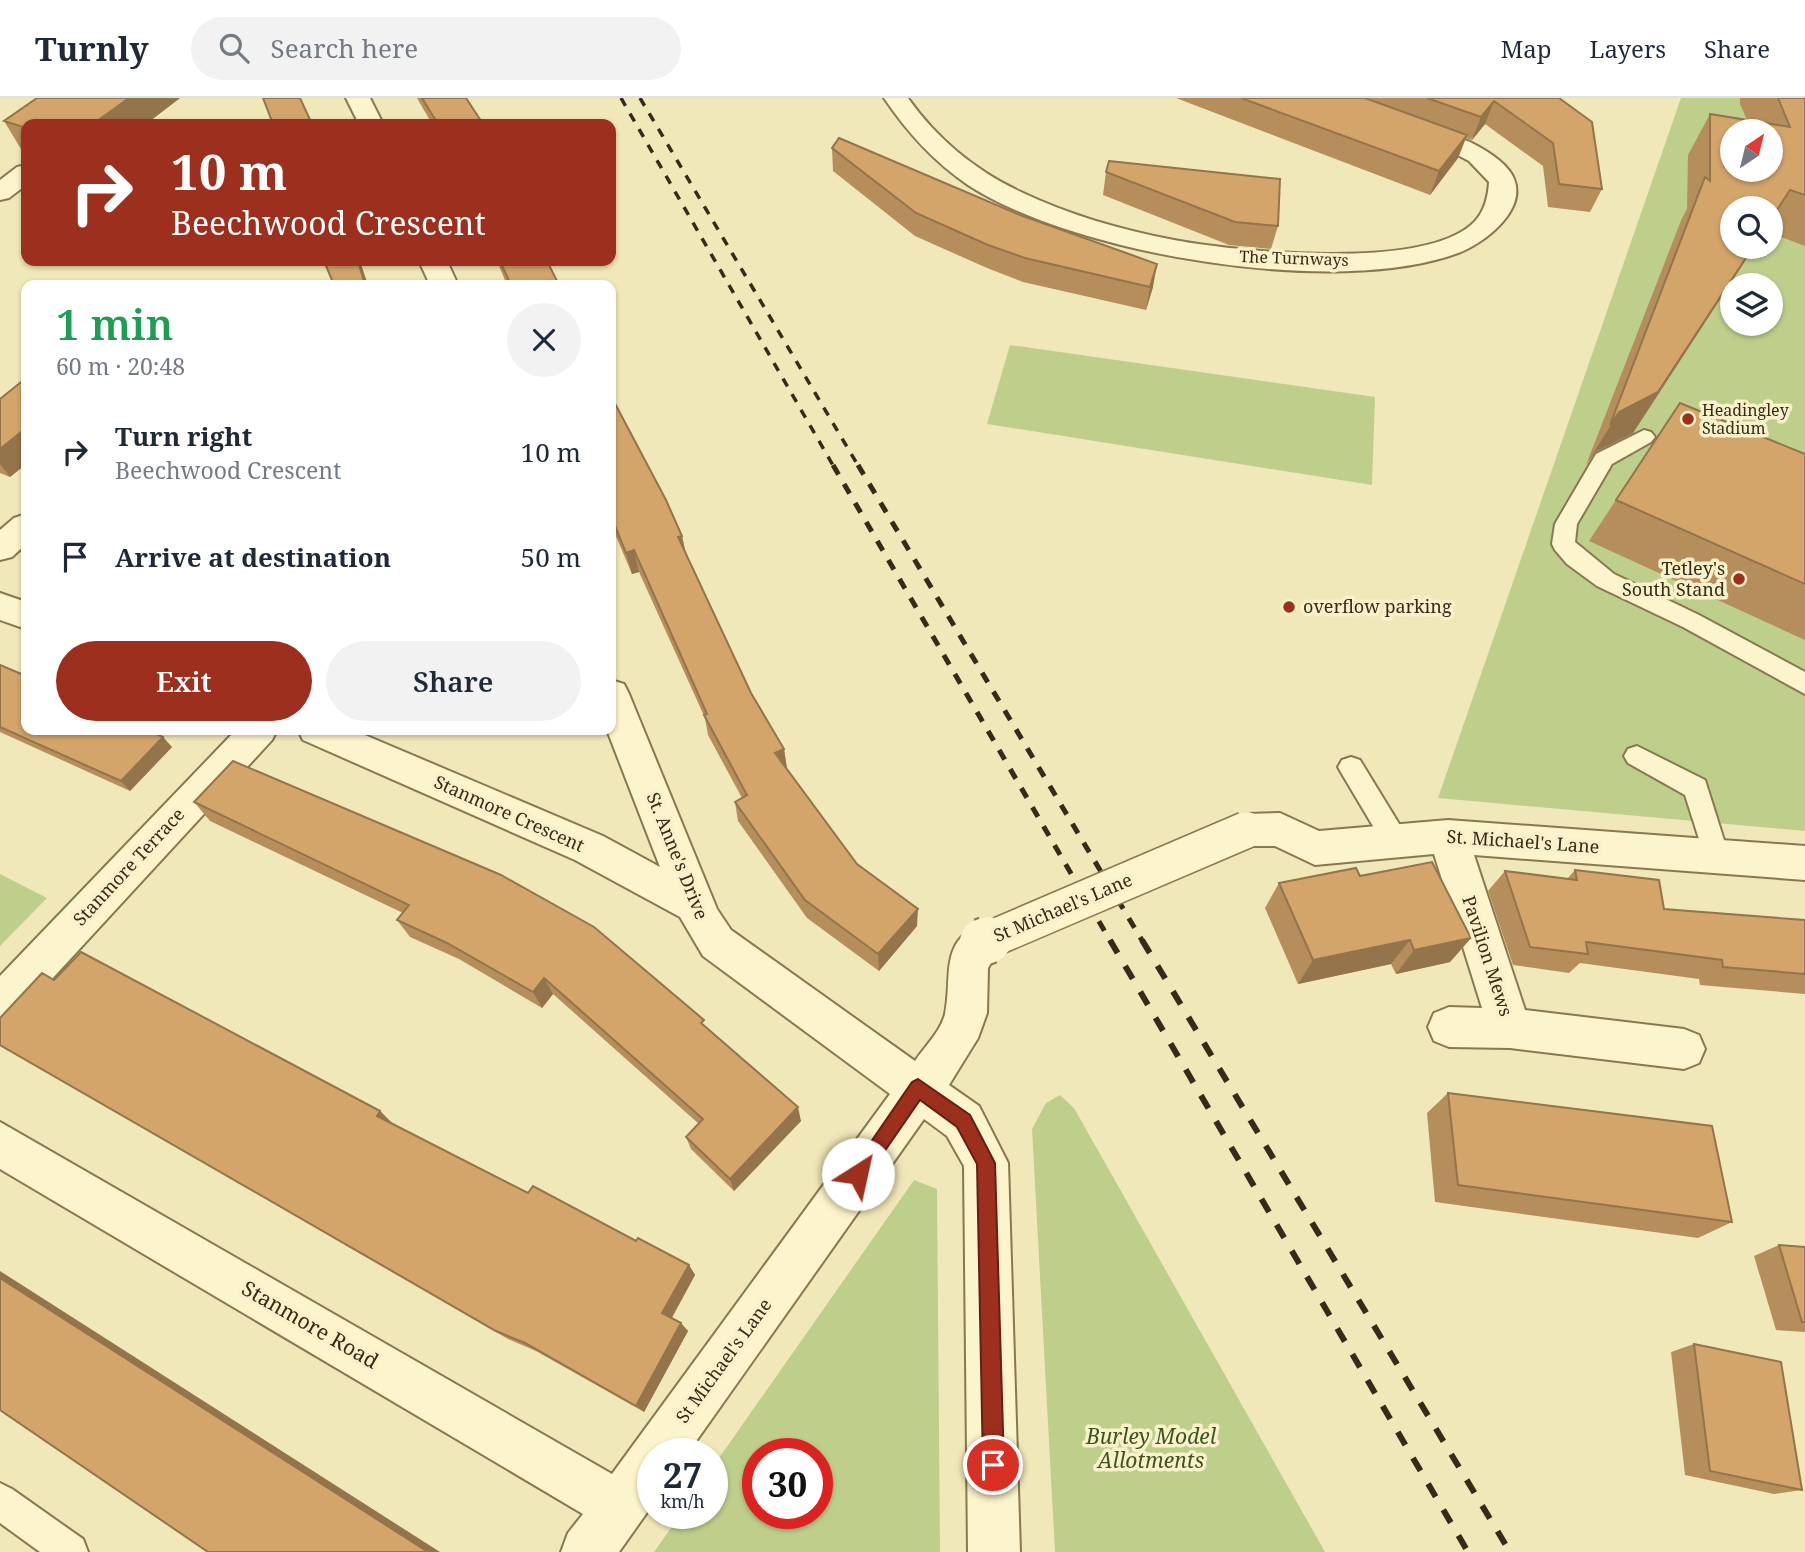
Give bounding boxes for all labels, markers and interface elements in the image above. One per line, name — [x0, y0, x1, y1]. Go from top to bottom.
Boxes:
search box — [191, 17, 681, 80]
text: Turnly — [35, 26, 149, 71]
icon: search — [215, 29, 253, 67]
text: Search here — [271, 30, 418, 66]
text: Map — [1501, 32, 1552, 65]
text: Layers — [1590, 32, 1666, 65]
text: Share — [1704, 32, 1770, 65]
north arrow — [1720, 119, 1783, 182]
map controls — [1720, 119, 1783, 336]
text: 10 m — [171, 138, 287, 204]
icon: right — [56, 147, 147, 238]
button: search — [1720, 196, 1783, 259]
text: Beechwood Crescent — [171, 201, 486, 244]
street label: The Turnways — [1239, 245, 1349, 271]
button: layers — [1720, 273, 1783, 336]
text: 1 min — [56, 295, 173, 352]
button: close — [507, 303, 581, 377]
text: 60 m · 20:48 — [56, 350, 185, 382]
place label: Headingley Stadium — [1702, 399, 1790, 439]
marker: Headingley Stadium — [1680, 411, 1696, 427]
text: Turn right — [115, 418, 252, 454]
icon: right — [56, 433, 94, 471]
text: 10 m — [521, 434, 581, 470]
text: Beechwood Crescent — [115, 454, 341, 486]
icon: arrive — [56, 538, 94, 576]
text: Arrive at destination — [115, 539, 391, 575]
text: 50 m — [521, 539, 581, 575]
place label: Tetley's South Stand — [1622, 556, 1725, 601]
marker: Tetley's South Stand — [1731, 571, 1747, 587]
place label: overflow parking — [1303, 594, 1452, 618]
marker: overflow parking — [1281, 599, 1297, 615]
button: Exit — [56, 641, 312, 721]
button: Share — [326, 641, 581, 721]
street label: Stanmore Crescent — [431, 769, 588, 857]
street label: St. Anne's Drive — [642, 789, 714, 923]
street label: Stanmore Terrace — [67, 802, 189, 930]
street label: St. Michael's Lane — [1446, 824, 1600, 858]
street label: St Michael's Lane — [990, 867, 1136, 947]
street label: Pavilion Mews — [1457, 892, 1519, 1019]
position arrow — [821, 1137, 895, 1211]
street label: Stanmore Road — [237, 1274, 384, 1375]
street label: St Michael's Lane — [670, 1293, 777, 1428]
park label: Burley Model Allotments — [1085, 1422, 1217, 1474]
pin — [963, 1435, 1023, 1495]
speed limit sign: 30 — [742, 1438, 833, 1529]
icon: arrive — [974, 1446, 1012, 1484]
text: 27 — [663, 1451, 702, 1498]
text: km/h — [660, 1489, 705, 1513]

